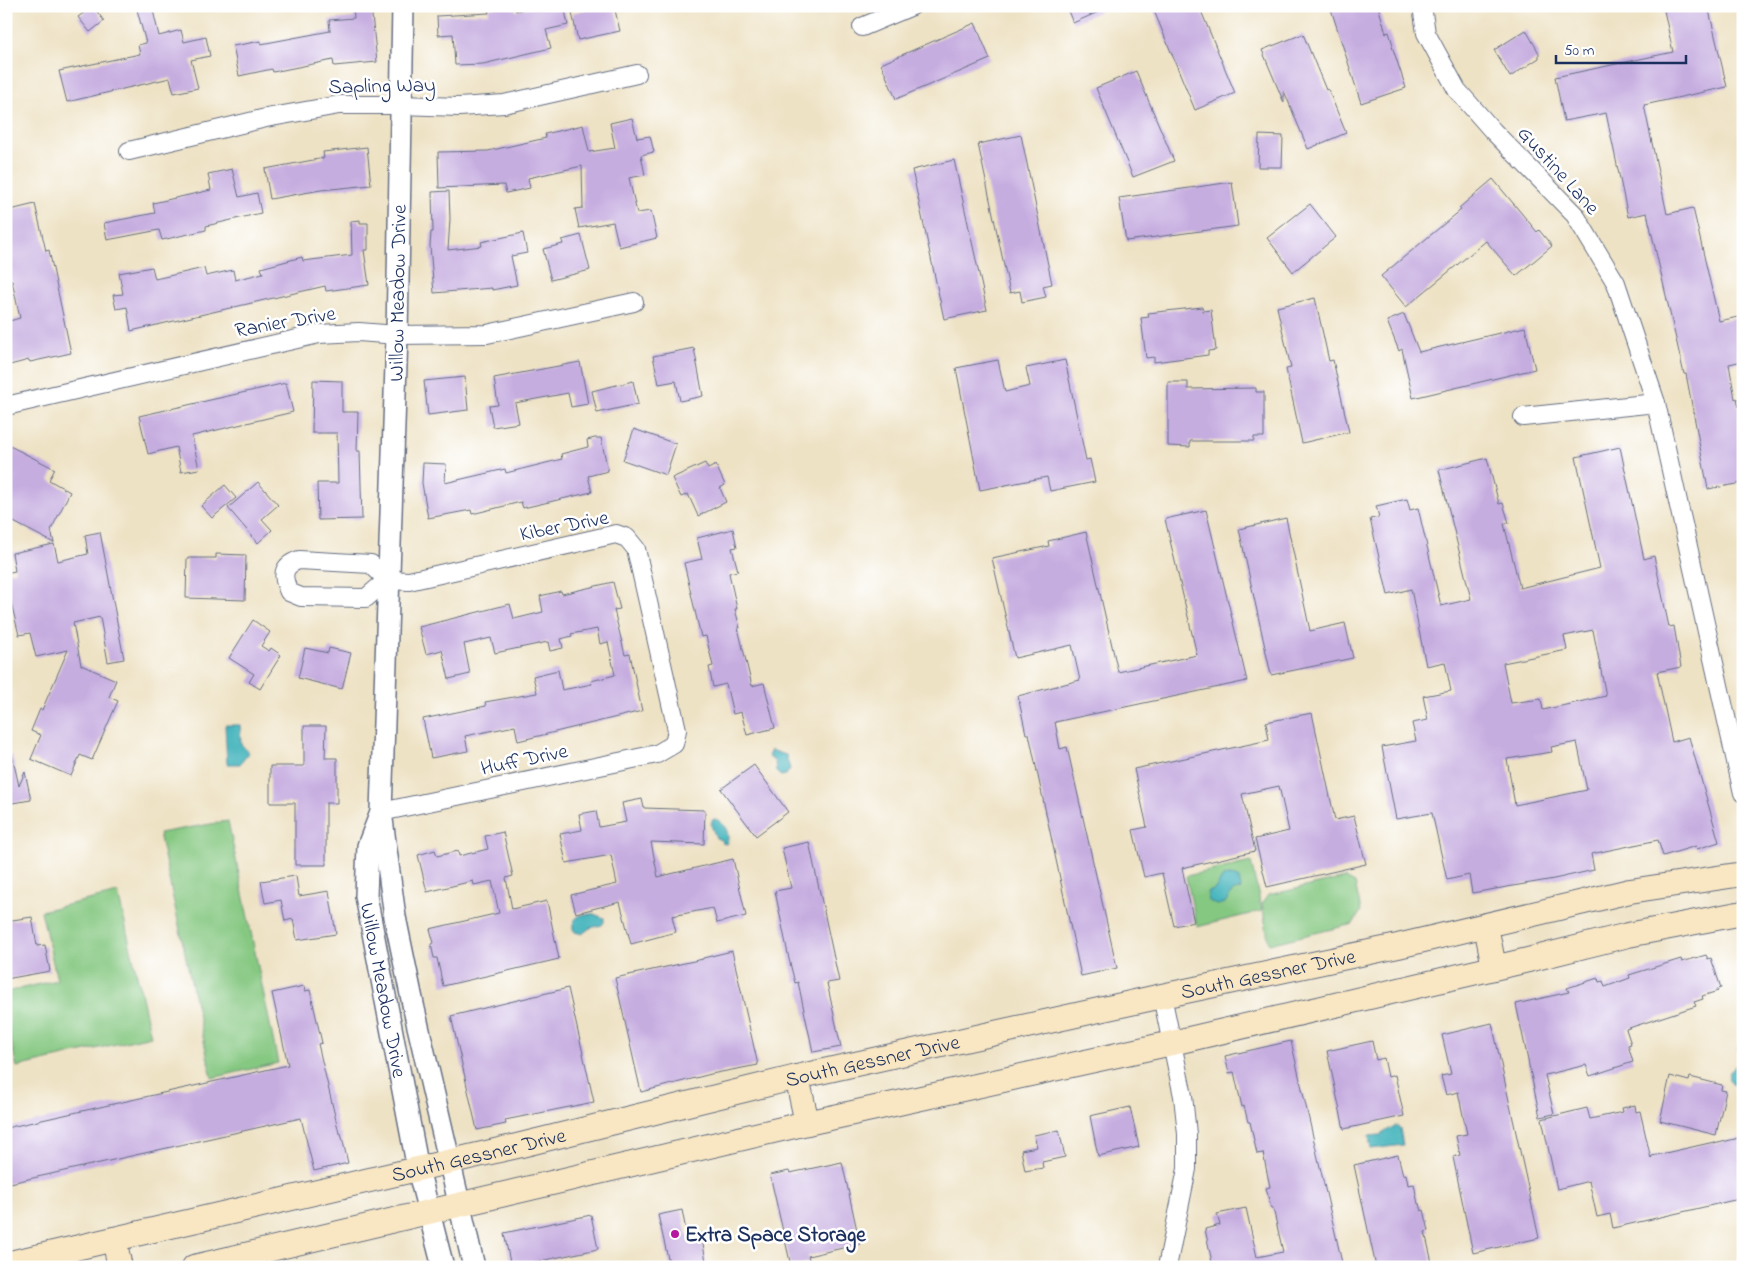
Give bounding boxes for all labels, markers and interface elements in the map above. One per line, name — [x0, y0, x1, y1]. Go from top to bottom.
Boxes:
scale bar — [1556, 32, 1686, 64]
text: 50 m — [1564, 40, 1595, 62]
street label: Sapling Way — [328, 71, 436, 105]
street label: Gustine Lane — [1509, 120, 1606, 223]
street label: Willow Meadow Drive — [382, 204, 416, 382]
street label: Ranier Drive — [232, 299, 339, 347]
street label: Kiber Drive — [517, 504, 612, 550]
street label: Huff Drive — [478, 737, 571, 785]
street label: Willow Meadow Drive — [351, 901, 413, 1081]
street label: South Gessner Drive — [1178, 942, 1359, 1009]
street label: South Gessner Drive — [782, 1028, 964, 1096]
street label: South Gessner Drive — [389, 1121, 570, 1191]
place label: Extra Space Storage — [685, 1221, 866, 1253]
marker: Extra Space Storage — [669, 1228, 681, 1240]

